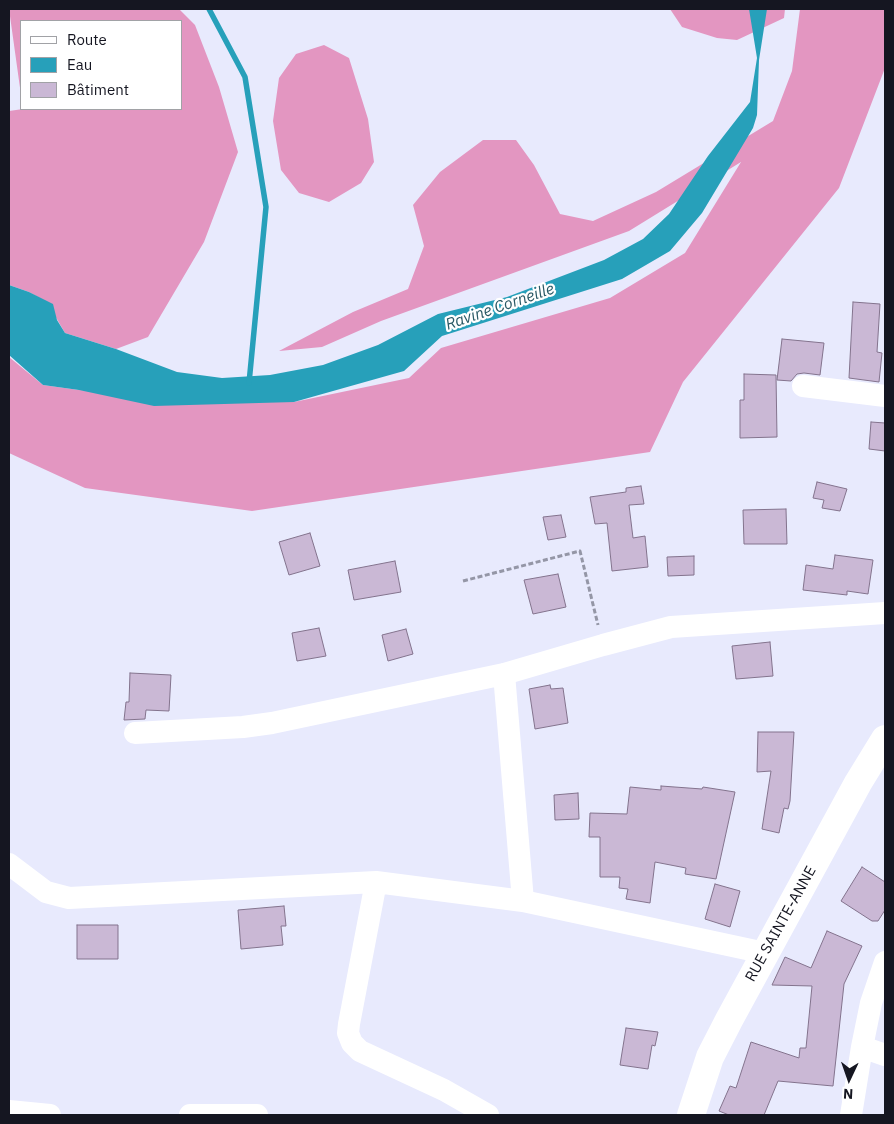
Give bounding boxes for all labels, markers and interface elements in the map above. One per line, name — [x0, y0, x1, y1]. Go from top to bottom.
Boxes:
legend — [20, 20, 182, 110]
text: Route — [67, 30, 107, 49]
text: Eau — [67, 55, 92, 74]
text: Bâtiment — [67, 80, 129, 99]
water label: Ravine Corneille — [443, 279, 557, 335]
street label: RUE SAINTE-ANNE — [742, 863, 820, 985]
north arrow — [824, 1054, 874, 1104]
text: N — [843, 1085, 854, 1103]

